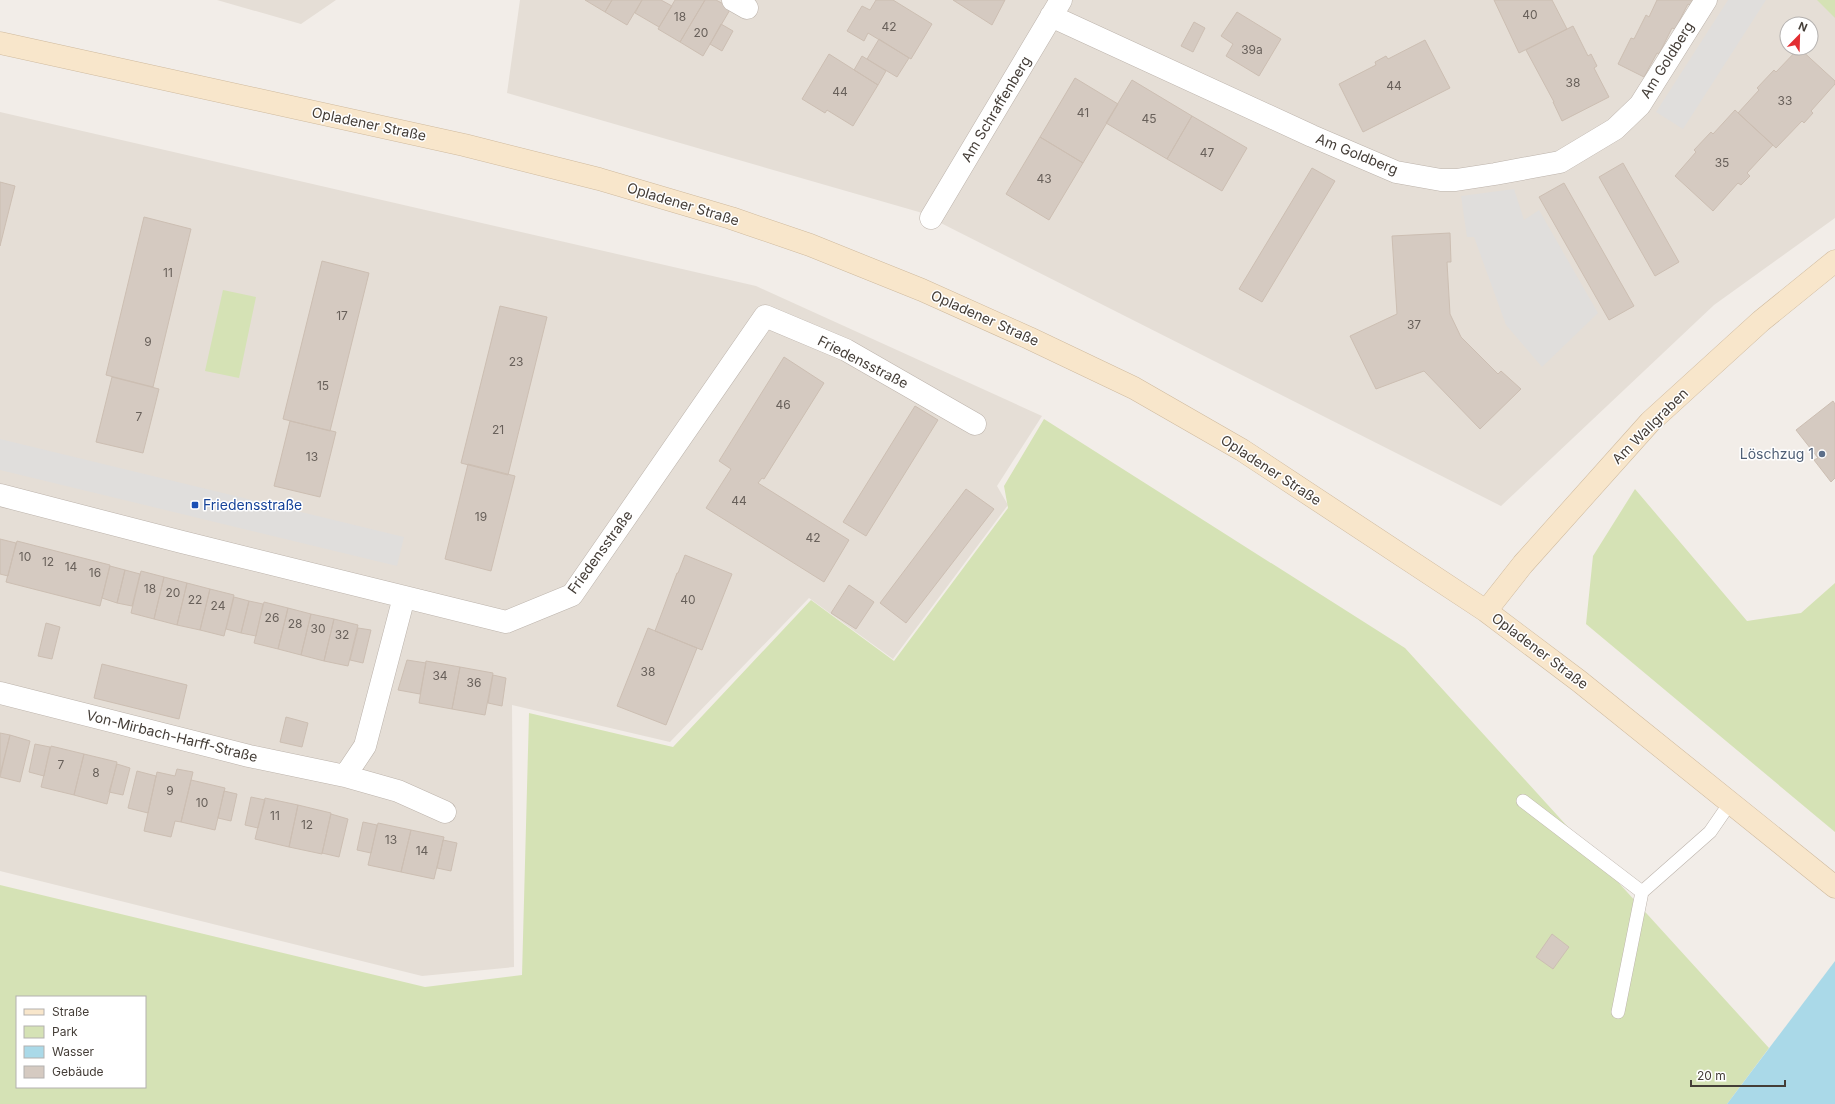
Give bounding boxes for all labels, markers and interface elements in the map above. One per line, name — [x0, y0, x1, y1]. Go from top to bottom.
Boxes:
house number: 40 — [1522, 7, 1538, 22]
house number: 18 — [674, 9, 686, 24]
north arrow — [1779, 16, 1819, 56]
street label: Am Goldberg — [1636, 18, 1697, 101]
house number: 42 — [881, 19, 897, 34]
text: N — [1796, 19, 1810, 35]
house number: 20 — [694, 25, 708, 40]
house number: 39a — [1241, 42, 1263, 57]
street label: Am Schraffenberg — [957, 53, 1034, 165]
house number: 38 — [1566, 75, 1580, 90]
house number: 44 — [1386, 78, 1402, 93]
house number: 44 — [832, 84, 848, 99]
house number: 33 — [1778, 93, 1792, 108]
street label: Opladener Straße — [310, 103, 428, 144]
house number: 41 — [1077, 105, 1089, 120]
house number: 45 — [1141, 111, 1157, 126]
street label: Am Goldberg — [1314, 129, 1401, 178]
house number: 47 — [1200, 145, 1214, 160]
house number: 35 — [1715, 155, 1729, 170]
house number: 43 — [1036, 171, 1052, 186]
street label: Opladener Straße — [625, 178, 741, 229]
house number: 11 — [163, 265, 173, 280]
street label: Opladener Straße — [929, 286, 1042, 349]
house number: 17 — [336, 308, 348, 323]
house number: 37 — [1407, 317, 1421, 332]
street label: Friedensstraße — [815, 331, 911, 392]
house number: 9 — [144, 334, 152, 349]
house number: 23 — [509, 354, 523, 369]
house number: 15 — [317, 378, 329, 393]
street label: Am Wallgraben — [1608, 384, 1691, 467]
house number: 46 — [775, 397, 791, 412]
house number: 7 — [136, 409, 143, 424]
house number: 21 — [492, 422, 504, 437]
street label: Opladener Straße — [1218, 431, 1325, 508]
place label: Löschzug 1 — [1740, 445, 1814, 462]
house number: 13 — [306, 449, 318, 464]
marker: Löschzug 1 — [1817, 449, 1827, 459]
house number: 44 — [731, 493, 747, 508]
place label: Friedensstraße — [203, 496, 302, 513]
marker: Friedensstraße — [190, 500, 200, 510]
street label: Friedensstraße — [564, 507, 636, 597]
house number: 19 — [475, 509, 487, 524]
house number: 42 — [805, 530, 821, 545]
house number: 10 — [19, 549, 31, 564]
house number: 12 — [42, 554, 54, 569]
house number: 14 — [65, 559, 78, 574]
house number: 16 — [89, 565, 101, 580]
house number: 18 — [144, 581, 156, 596]
house number: 20 — [166, 585, 180, 600]
house number: 22 — [188, 592, 202, 607]
house number: 40 — [680, 592, 696, 607]
house number: 24 — [211, 598, 226, 613]
street label: Opladener Straße — [1489, 609, 1592, 692]
house number: 26 — [265, 610, 279, 625]
house number: 28 — [288, 616, 302, 631]
house number: 30 — [311, 621, 325, 636]
house number: 32 — [335, 627, 349, 642]
house number: 38 — [641, 664, 655, 679]
house number: 34 — [432, 668, 448, 683]
house number: 36 — [467, 675, 481, 690]
street label: Von-Mirbach-Harff-Straße — [85, 706, 260, 765]
house number: 7 — [58, 757, 65, 772]
house number: 8 — [92, 765, 100, 780]
house number: 9 — [166, 783, 174, 798]
house number: 10 — [196, 795, 208, 810]
house number: 11 — [270, 808, 280, 823]
house number: 12 — [301, 817, 313, 832]
house number: 13 — [385, 832, 397, 847]
house number: 14 — [416, 843, 429, 858]
legend — [16, 996, 146, 1088]
text: Straße — [52, 1004, 89, 1019]
text: Park — [52, 1024, 78, 1039]
text: Wasser — [52, 1044, 95, 1059]
scale bar — [1691, 1062, 1785, 1088]
text: Gebäude — [52, 1064, 104, 1079]
text: 20 m — [1697, 1068, 1726, 1083]

